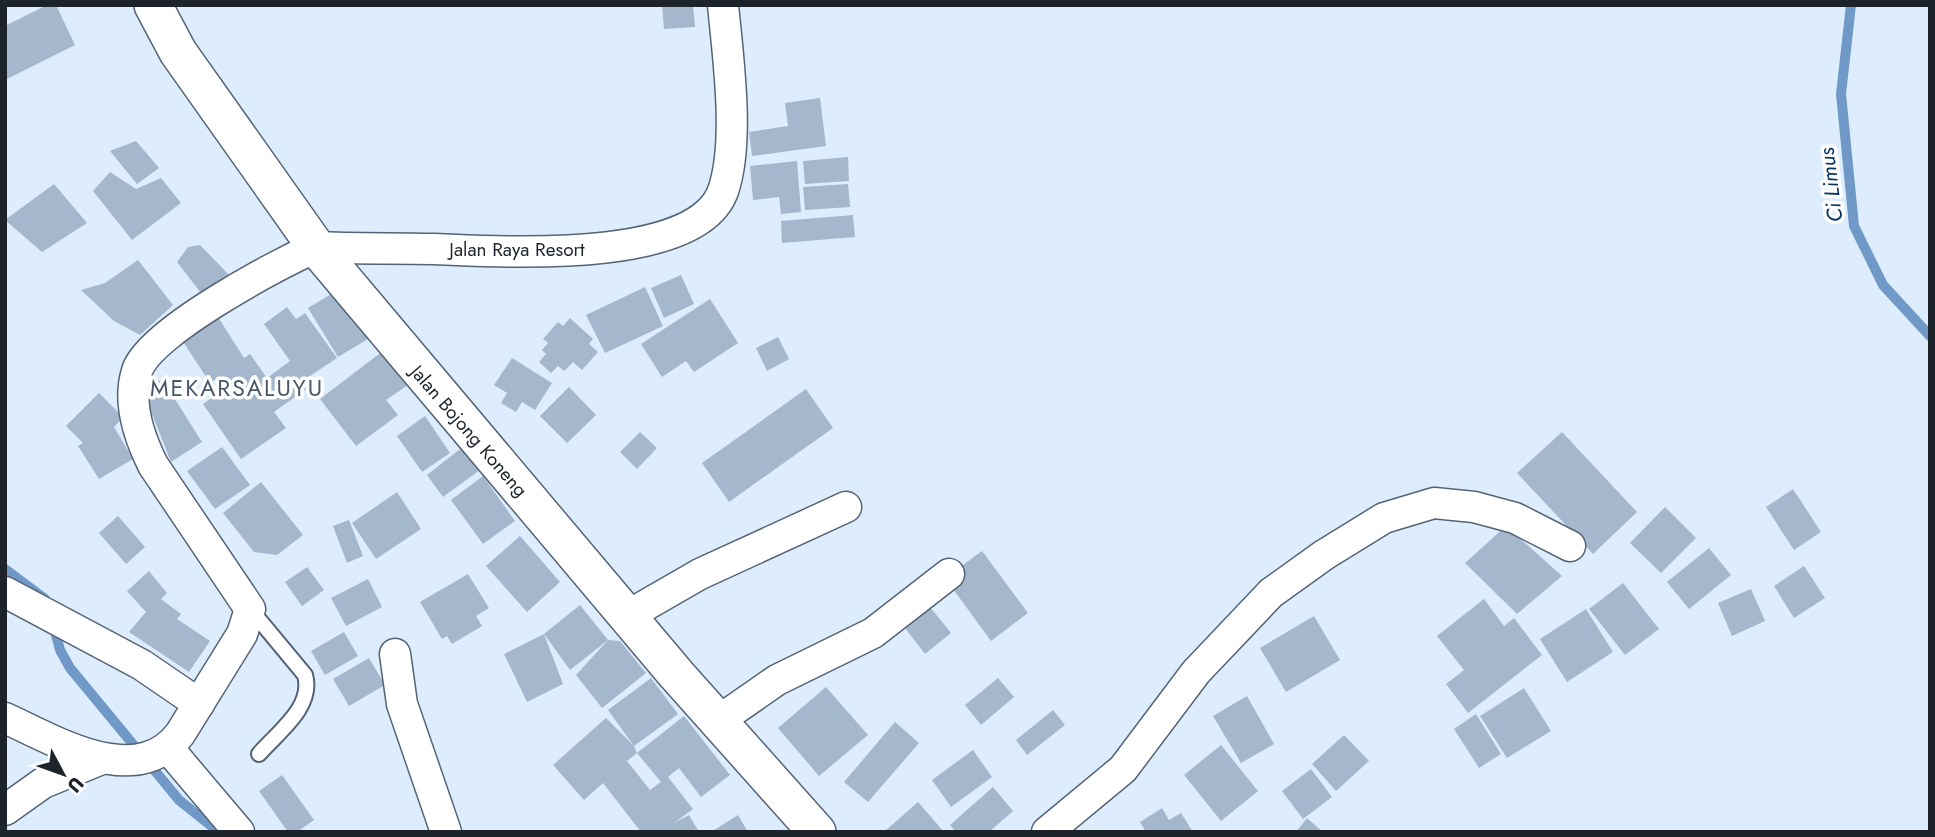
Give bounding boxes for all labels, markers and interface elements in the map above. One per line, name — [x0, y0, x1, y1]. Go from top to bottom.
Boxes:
water label: Ci Limus — [1811, 145, 1850, 224]
street label: Jalan Raya Resort — [446, 236, 585, 263]
street label: Jalan Bojong Koneng — [402, 357, 534, 503]
district label: MEKARSALUYU — [150, 371, 324, 405]
north arrow — [28, 739, 98, 809]
text: U — [61, 771, 90, 799]

